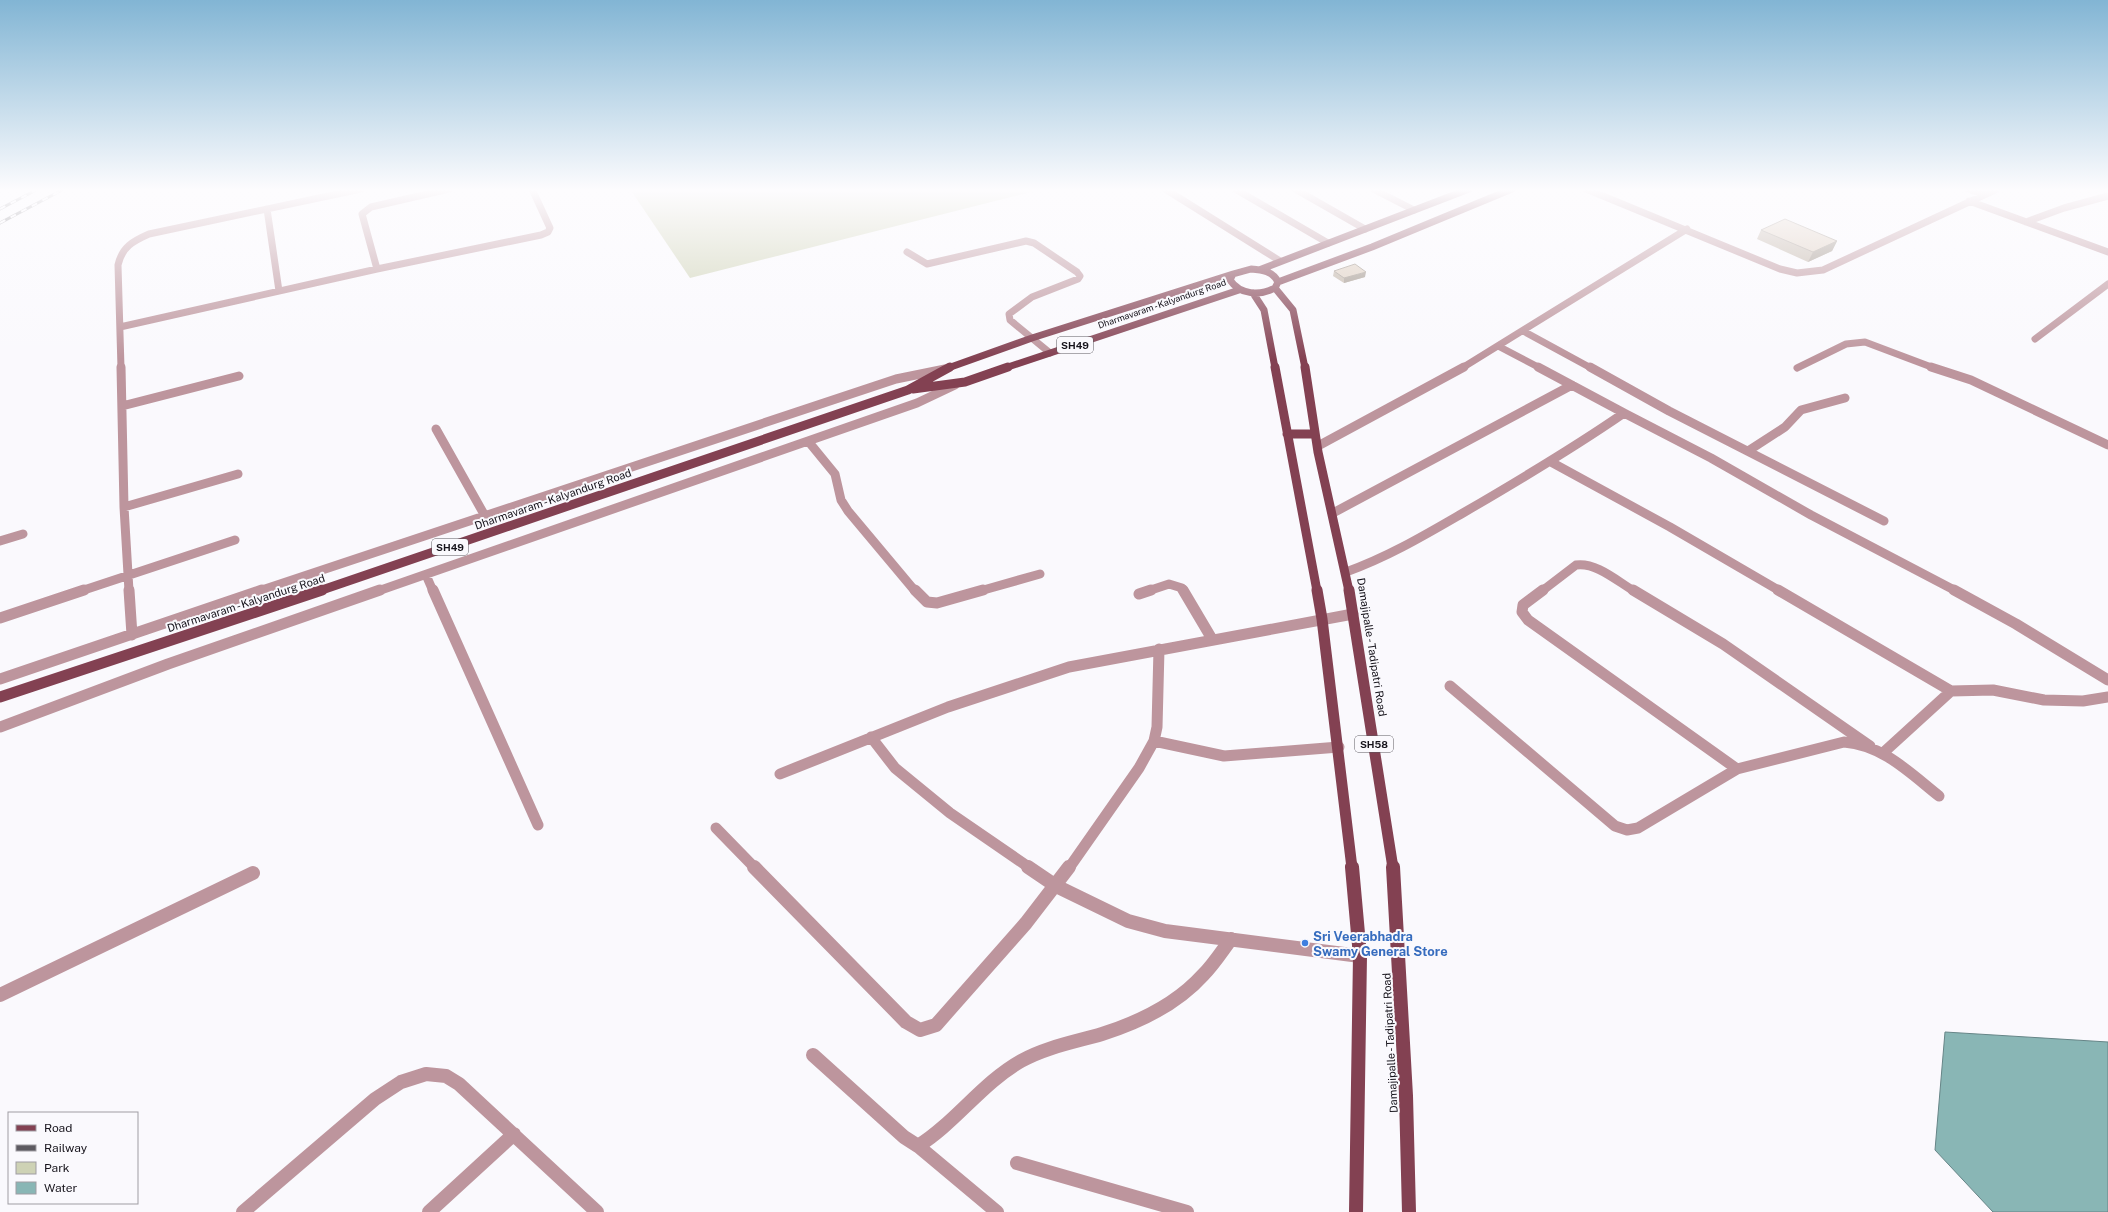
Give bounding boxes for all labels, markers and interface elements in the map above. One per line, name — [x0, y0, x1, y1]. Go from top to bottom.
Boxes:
street label: Dharmavaram - Kalyandurg Road — [1096, 276, 1227, 331]
road number: SH49 — [1057, 337, 1093, 353]
street label: Dharmavaram - Kalyandurg Road — [473, 466, 633, 532]
road number: SH49 — [432, 539, 468, 555]
street label: Dharmavaram - Kalyandurg Road — [166, 572, 326, 634]
street label: Damajipalle - Tadipatri Road — [1355, 577, 1389, 717]
road number: SH58 — [1355, 736, 1393, 752]
place label: Sri Veerabhadra Swamy General Store — [1313, 929, 1448, 959]
marker: Sri Veerabhadra Swamy General Store — [1300, 938, 1310, 948]
street label: Damajipalle - Tadipatri Road — [1380, 973, 1400, 1113]
legend — [8, 1112, 138, 1204]
text: Road — [44, 1121, 72, 1135]
text: Railway — [44, 1141, 88, 1155]
text: Park — [44, 1161, 70, 1175]
text: Water — [44, 1181, 78, 1195]

